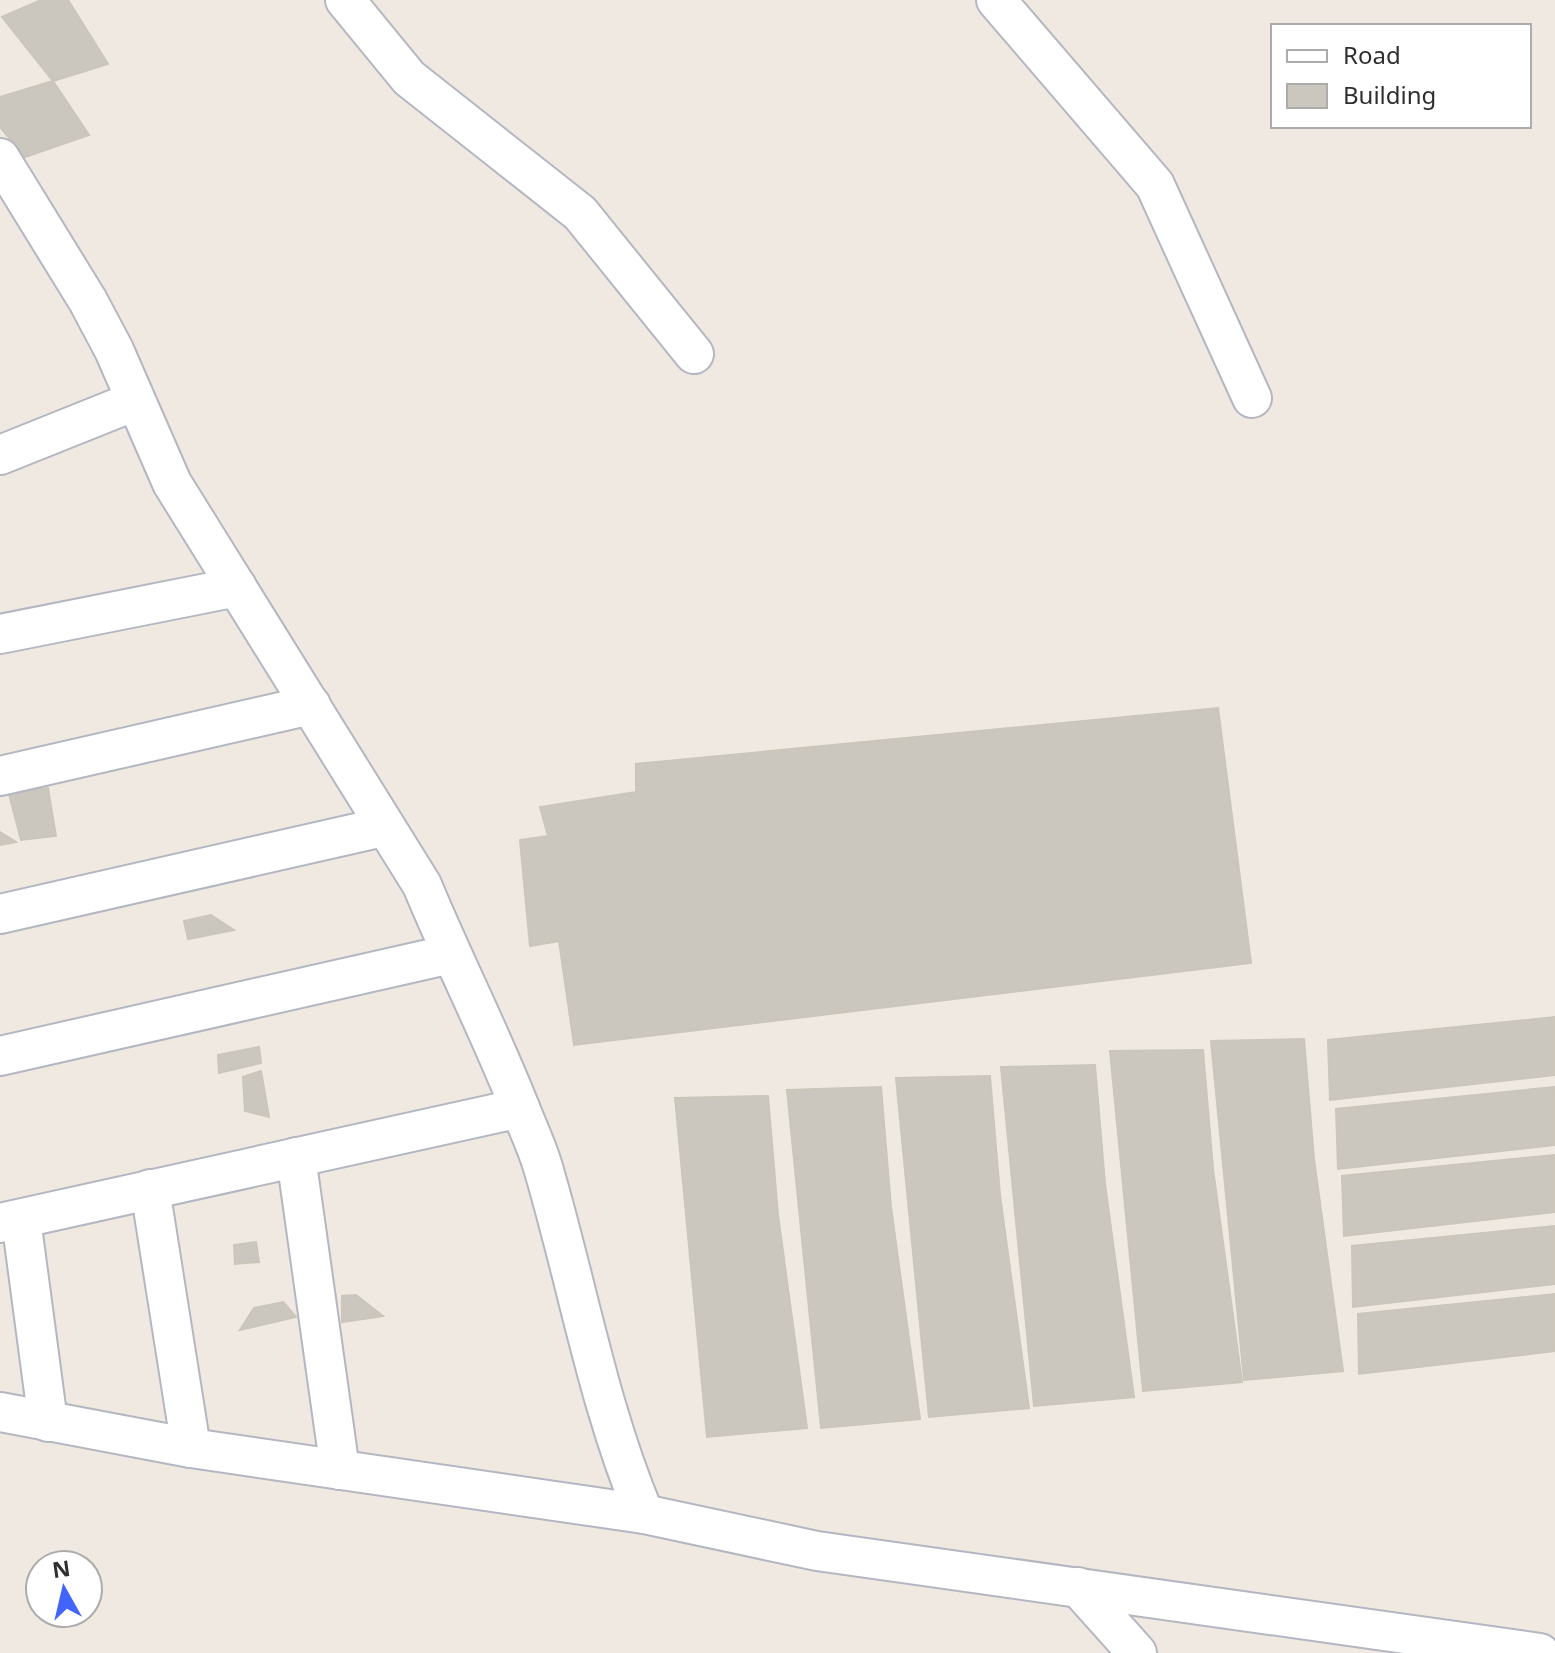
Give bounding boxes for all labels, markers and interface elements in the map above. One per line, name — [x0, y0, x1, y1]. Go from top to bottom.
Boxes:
legend — [1271, 24, 1531, 128]
text: Road — [1343, 38, 1401, 71]
text: Building — [1343, 78, 1436, 111]
north arrow — [24, 1549, 104, 1629]
text: N — [50, 1552, 72, 1584]

